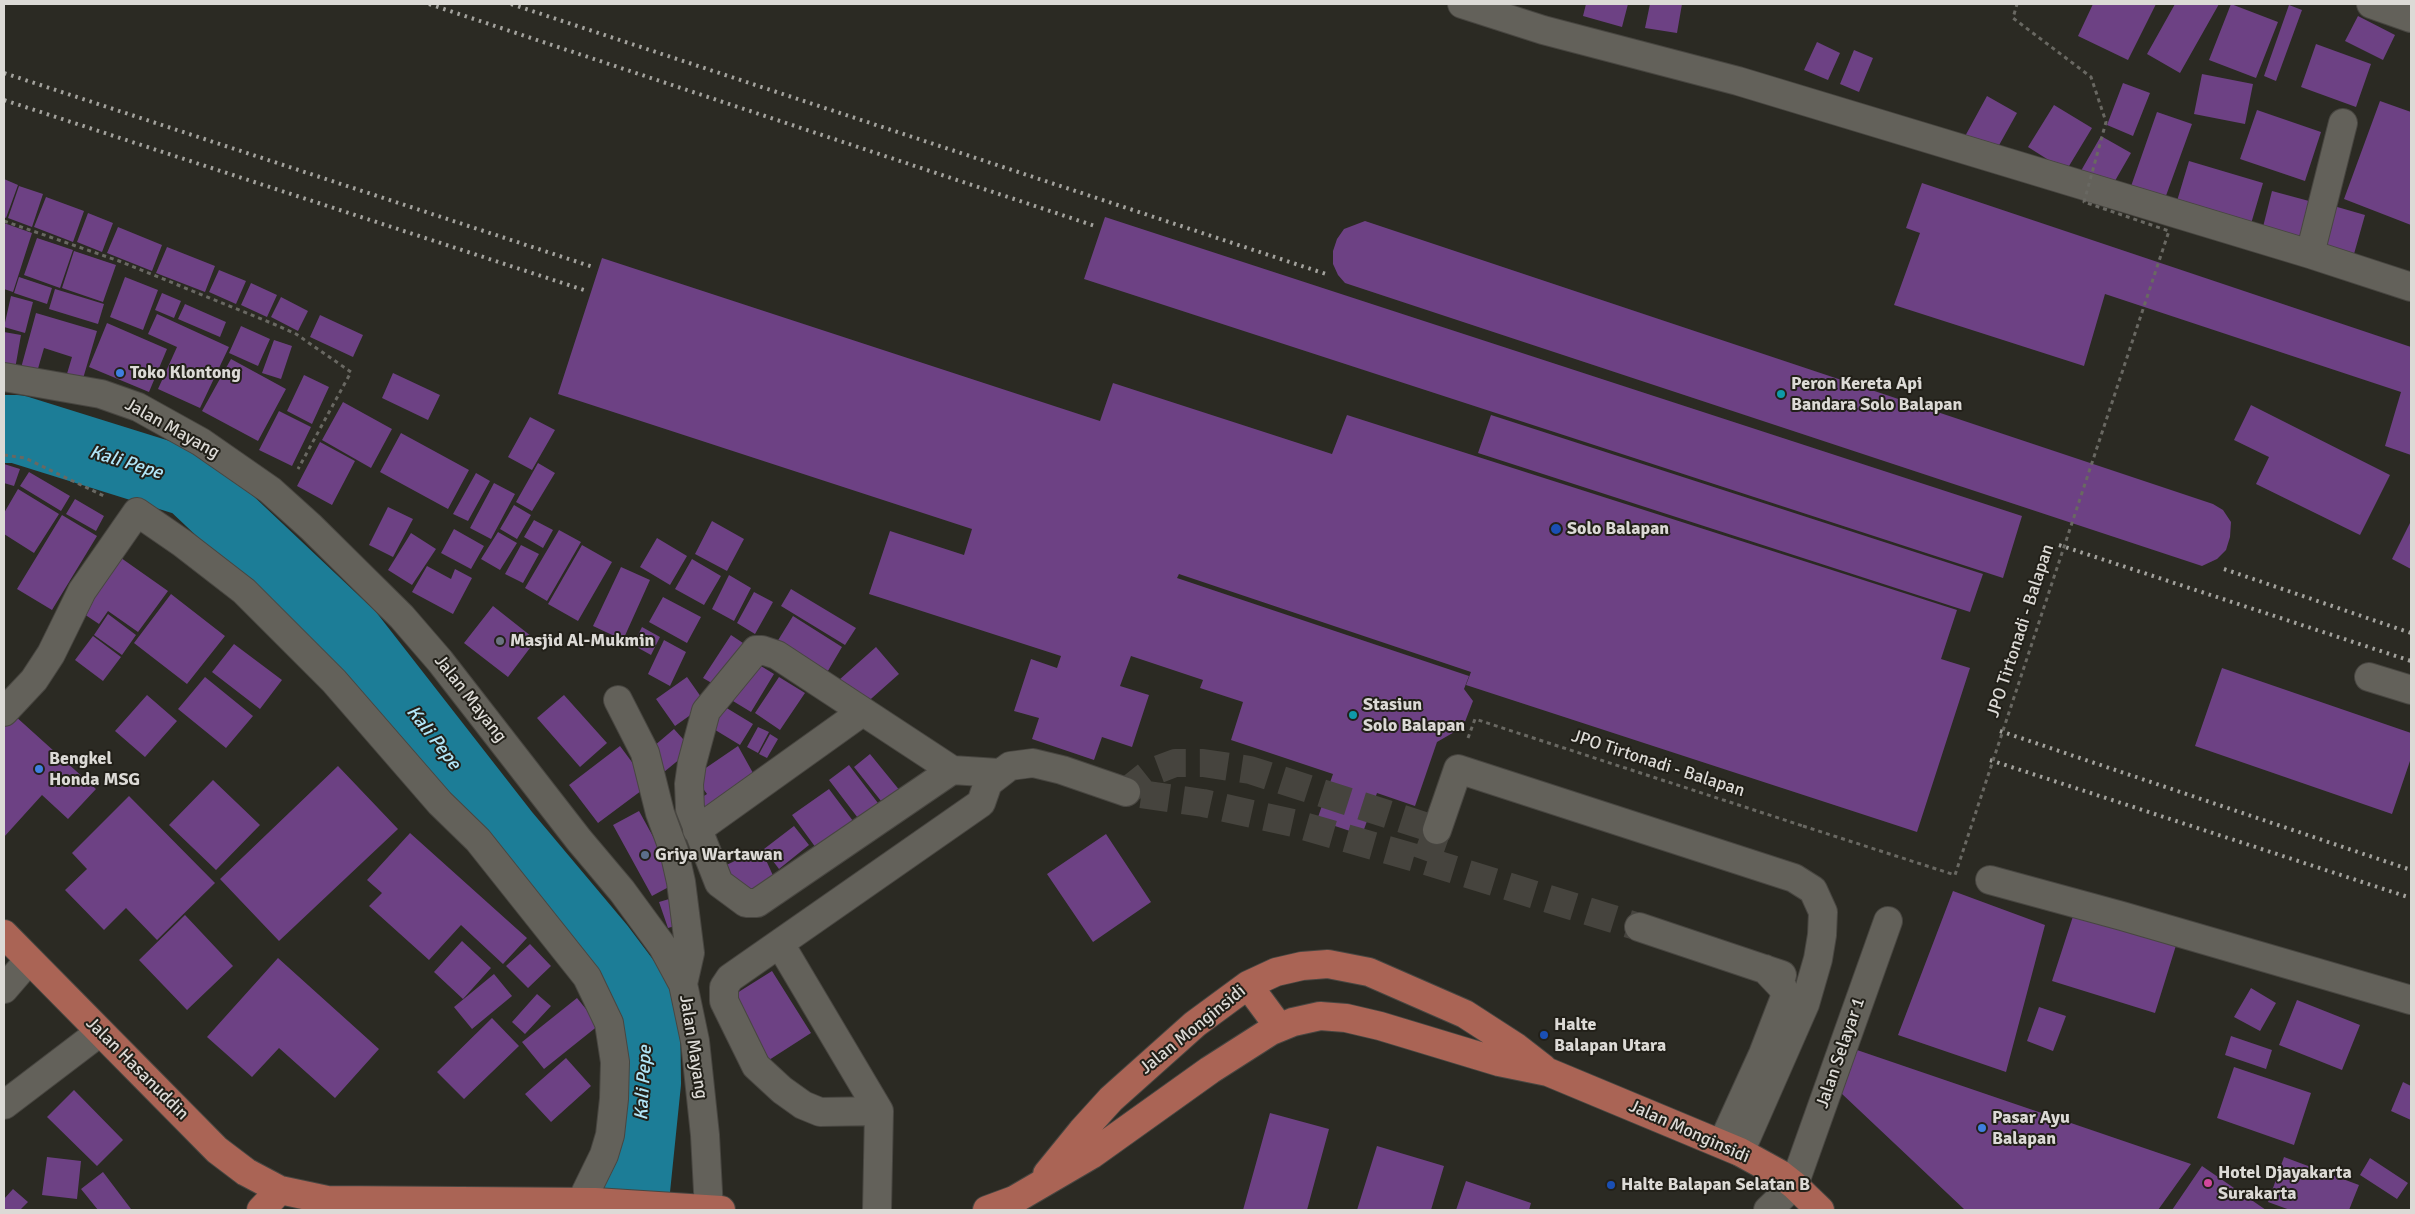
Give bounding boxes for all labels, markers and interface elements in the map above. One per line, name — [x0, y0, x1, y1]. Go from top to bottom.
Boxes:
place label: Toko Klontong — [130, 362, 241, 384]
marker: Toko Klontong — [114, 367, 126, 379]
place label: Peron Kereta Api Bandara Solo Balapan — [1791, 373, 1962, 416]
marker: Peron Kereta Api Bandara Solo Balapan — [1775, 388, 1787, 400]
street label: Jalan Mayang — [121, 394, 223, 464]
water label: Kali Pepe — [87, 441, 165, 485]
place label: Solo Balapan — [1567, 518, 1669, 540]
marker: Solo Balapan — [1549, 522, 1563, 536]
street label: JPO Tirtonadi - Balapan — [1983, 542, 2059, 720]
place label: Masjid Al-Mukmin — [510, 630, 654, 652]
marker: Masjid Al-Mukmin — [494, 635, 506, 647]
street label: Jalan Mayang — [429, 651, 511, 747]
place label: Stasiun Solo Balapan — [1363, 694, 1465, 736]
water label: Kali Pepe — [401, 701, 465, 775]
marker: Stasiun Solo Balapan — [1347, 709, 1359, 721]
street label: JPO Tirtonadi - Balapan — [1569, 726, 1747, 802]
place label: Bengkel Honda MSG — [49, 748, 140, 791]
marker: Bengkel Honda MSG — [33, 763, 45, 775]
place label: Griya Wartawan — [655, 844, 783, 866]
marker: Griya Wartawan — [639, 849, 651, 861]
street label: Jalan Monginsidi — [1136, 981, 1250, 1079]
street label: Jalan Mayang — [674, 993, 712, 1101]
street label: Jalan Selayar 1 — [1812, 995, 1870, 1111]
street label: Jalan Hasanuddin — [81, 1013, 193, 1125]
place label: Halte Balapan Utara — [1554, 1014, 1666, 1056]
marker: Halte Balapan Utara — [1538, 1029, 1550, 1041]
water label: Kali Pepe — [631, 1045, 657, 1121]
street label: Jalan Monginsidi — [1625, 1096, 1753, 1168]
place label: Pasar Ayu Balapan — [1992, 1107, 2070, 1150]
marker: Pasar Ayu Balapan — [1976, 1122, 1988, 1134]
place label: Hotel Djayakarta Surakarta — [2218, 1162, 2352, 1204]
place label: Halte Balapan Selatan B — [1621, 1174, 1810, 1196]
marker: Hotel Djayakarta Surakarta — [2202, 1177, 2214, 1189]
marker: Halte Balapan Selatan B — [1605, 1179, 1617, 1191]

